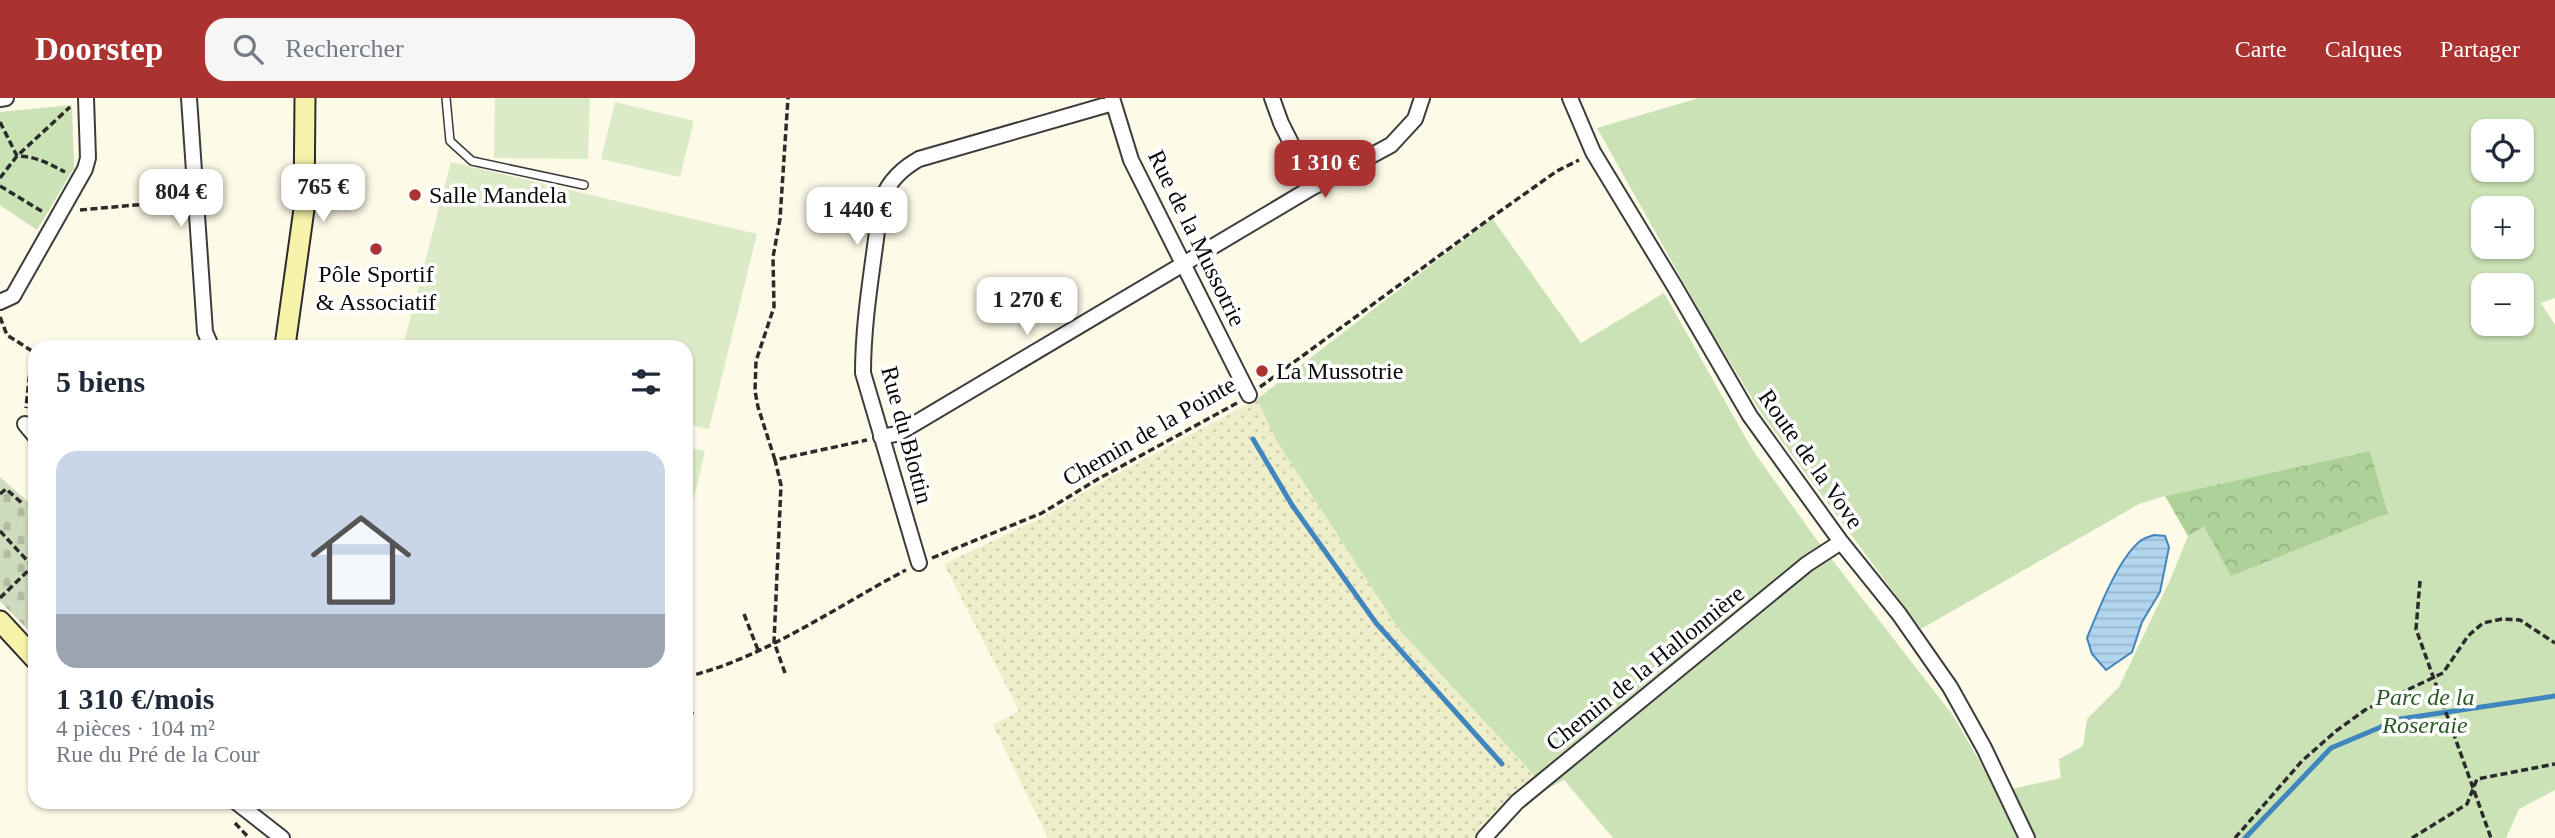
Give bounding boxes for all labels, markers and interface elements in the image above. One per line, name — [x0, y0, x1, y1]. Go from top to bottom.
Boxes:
search box — [205, 18, 695, 81]
icon: search — [229, 30, 267, 68]
text: Doorstep — [35, 31, 163, 67]
text: Rechercher — [285, 34, 404, 63]
text: Carte — [2235, 36, 2287, 62]
text: Calques — [2325, 36, 2402, 62]
text: Partager — [2440, 36, 2520, 62]
map controls — [2471, 119, 2534, 336]
button: locate — [2471, 119, 2534, 182]
pin: 1 310 € — [1260, 140, 1390, 200]
street label: Rue de la Mussotrie — [1143, 146, 1251, 330]
text: 1 310 € — [1291, 150, 1360, 175]
pin: 765 € — [274, 164, 372, 224]
pin: 804 € — [132, 170, 230, 229]
text: 765 € — [297, 174, 349, 199]
text: 804 € — [155, 179, 207, 204]
place label: Salle Mandela — [429, 182, 567, 208]
marker: Salle Mandela — [407, 187, 423, 203]
pin: 1 440 € — [792, 188, 922, 247]
button: + — [2471, 196, 2534, 259]
text: 1 440 € — [823, 197, 892, 222]
marker: Pôle Sportif & Associatif — [368, 241, 384, 257]
place label: Pôle Sportif & Associatif — [316, 261, 436, 315]
button: − — [2471, 273, 2534, 336]
pin: 1 270 € — [962, 278, 1092, 337]
text: 1 270 € — [993, 287, 1062, 312]
place label: La Mussotrie — [1276, 358, 1403, 384]
icon: filters — [627, 363, 665, 401]
street label: Rue du Blottin — [876, 363, 938, 507]
marker: La Mussotrie — [1254, 363, 1270, 379]
text: 5 biens — [56, 365, 145, 398]
street label: Chemin de la Pointe — [1058, 371, 1240, 491]
street label: Route de la Vove — [1753, 384, 1869, 534]
icon: home — [298, 497, 424, 623]
street label: Chemin de la Hallonnière — [1541, 580, 1749, 756]
text: 1 310 €/mois — [56, 682, 214, 715]
park label: Parc de la Roseraie — [2374, 684, 2475, 738]
text: 4 pièces · 104 m² — [56, 716, 215, 741]
text: Rue du Pré de la Cour — [56, 742, 260, 767]

